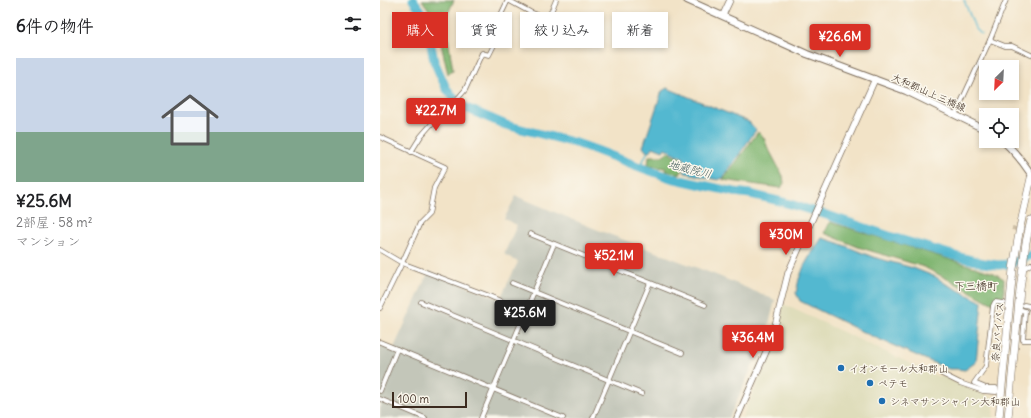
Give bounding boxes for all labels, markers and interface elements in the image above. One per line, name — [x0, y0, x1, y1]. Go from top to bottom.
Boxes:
chip: 購入 — [392, 12, 448, 48]
chip: 賃貸 — [456, 12, 512, 48]
chip: 絞り込み — [520, 12, 604, 48]
chip: 新着 — [612, 12, 668, 48]
icon: filters — [342, 13, 364, 35]
text: 6件の物件 — [16, 15, 94, 37]
pin: ¥26.6M — [807, 24, 873, 58]
text: ¥26.6M — [819, 28, 861, 45]
north arrow — [979, 60, 1019, 100]
map controls — [979, 60, 1019, 148]
street label: 大和郡山上三橋線 — [890, 70, 968, 115]
icon: home — [154, 84, 226, 156]
pin: ¥22.7M — [403, 98, 469, 132]
text: ¥22.7M — [415, 102, 457, 119]
button: locate — [979, 108, 1019, 148]
water label: 地蔵院川 — [667, 157, 713, 181]
text: ¥25.6M — [16, 190, 72, 212]
text: 2部屋 · 58 m² — [16, 214, 93, 231]
pin: ¥30M — [762, 222, 810, 256]
text: ¥30M — [769, 226, 803, 243]
text: マンション — [16, 233, 80, 250]
pin: ¥52.1M — [581, 243, 647, 277]
text: ¥52.1M — [594, 247, 634, 264]
district label: 下三橋町 — [954, 279, 998, 293]
pin: ¥25.6M — [492, 300, 558, 334]
street label: 奈良バイパス — [988, 302, 1007, 362]
text: ¥25.6M — [504, 304, 546, 321]
pin: ¥36.4M — [720, 325, 786, 359]
text: ¥36.4M — [731, 329, 775, 346]
place label: イオンモール大和郡山 — [849, 362, 948, 375]
marker: イオンモール大和郡山 — [836, 363, 846, 373]
place label: ペテモ — [878, 377, 908, 390]
marker: ペテモ — [865, 378, 875, 388]
scale bar — [392, 390, 467, 409]
text: 100 m — [398, 392, 429, 406]
place label: シネマサンシャイン大和郡山 — [890, 395, 1020, 408]
marker: シネマサンシャイン大和郡山 — [877, 396, 887, 406]

